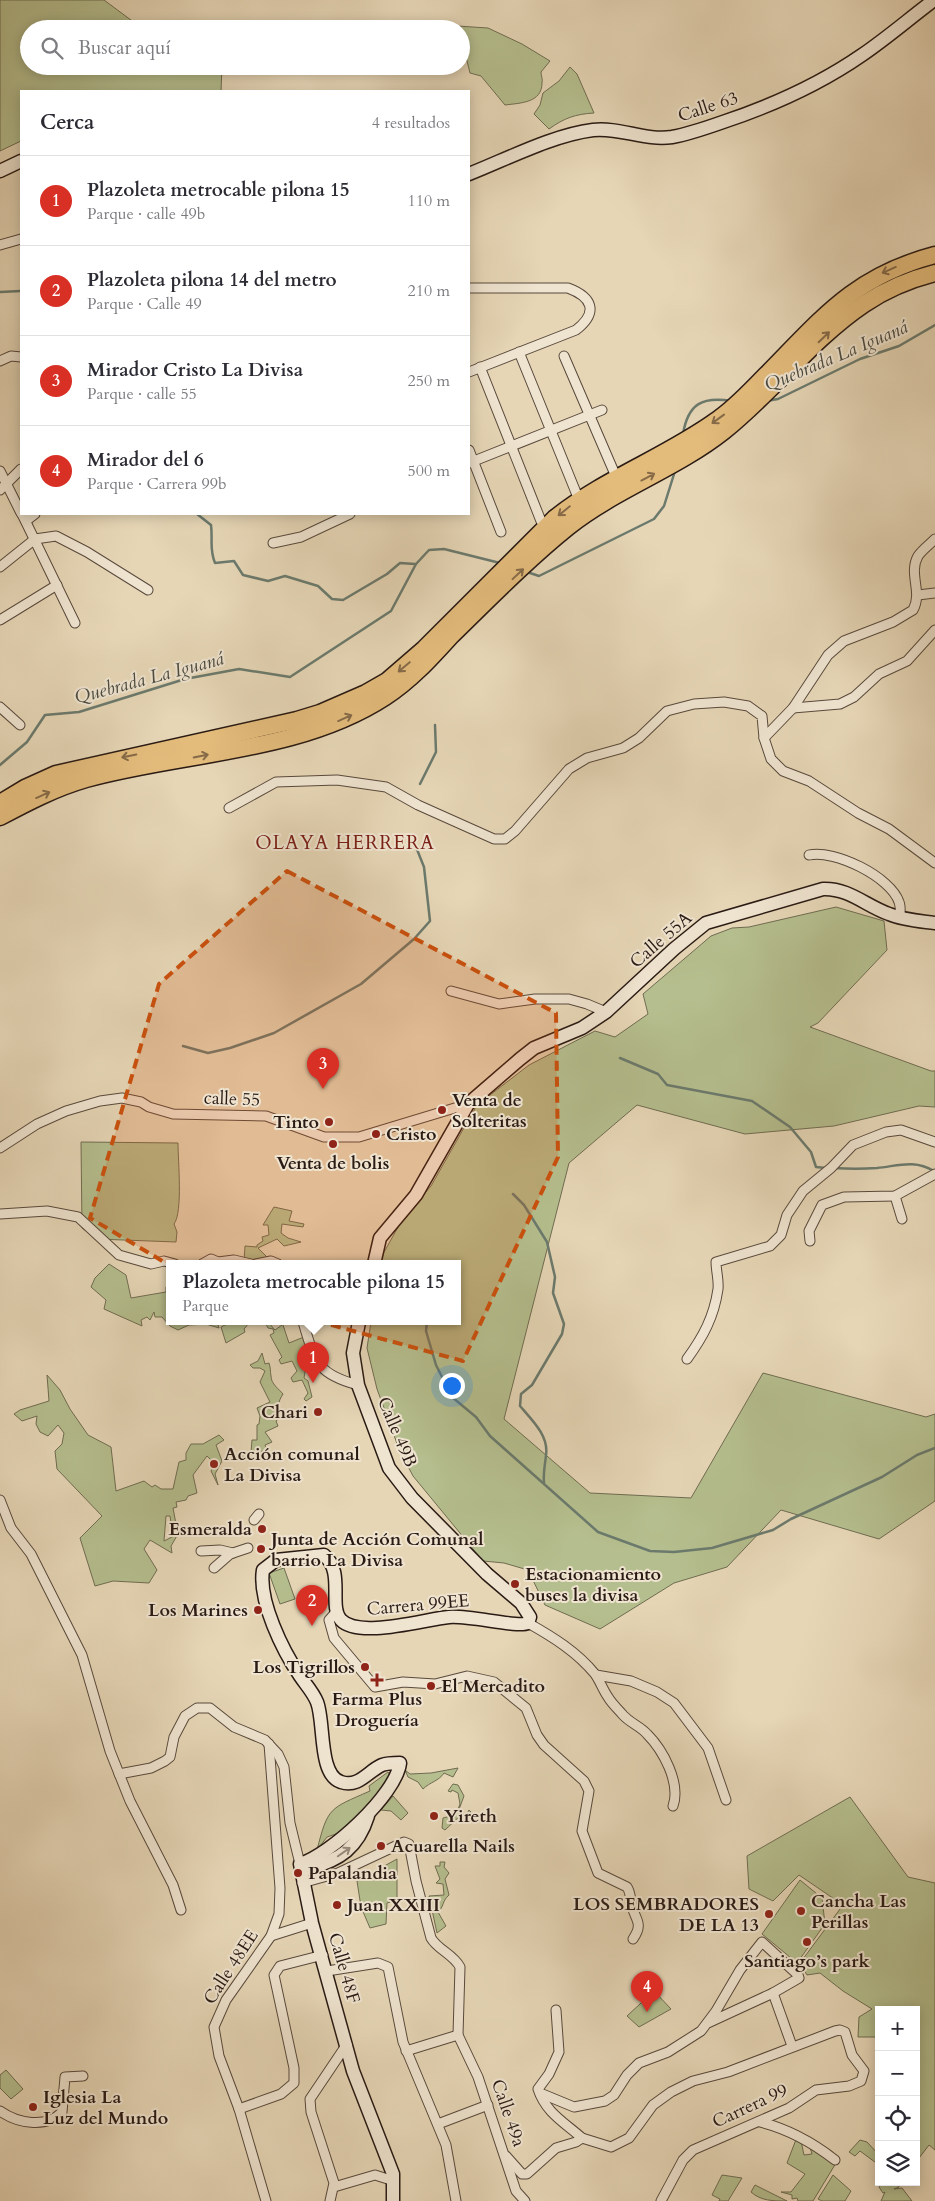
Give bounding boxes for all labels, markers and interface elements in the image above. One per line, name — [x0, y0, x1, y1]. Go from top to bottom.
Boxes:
search box — [20, 20, 470, 75]
icon: search — [38, 34, 66, 62]
text: Buscar aquí — [78, 35, 171, 61]
street label: Calle 63 — [675, 86, 741, 128]
text: Cerca — [40, 108, 94, 137]
text: 4 resultados — [372, 112, 450, 134]
text: Plazoleta metrocable pilona 15 — [87, 177, 350, 203]
text: 1 — [52, 190, 60, 212]
text: 110 m — [408, 190, 450, 212]
text: Parque · calle 49b — [87, 203, 205, 225]
one-way arrow — [882, 266, 897, 276]
text: Plazoleta pilona 14 del metro — [87, 267, 337, 293]
text: 2 — [52, 280, 60, 302]
text: 210 m — [408, 280, 450, 302]
text: Parque · Calle 49 — [87, 293, 202, 315]
water label: Quebrada La Iguaná — [760, 314, 912, 398]
one-way arrow — [818, 331, 831, 343]
text: Mirador Cristo La Divisa — [87, 357, 303, 383]
text: 3 — [52, 370, 60, 392]
text: 250 m — [408, 370, 450, 392]
text: Parque · calle 55 — [87, 383, 197, 405]
one-way arrow — [712, 413, 725, 424]
text: Mirador del 6 — [87, 447, 204, 473]
text: 4 — [52, 460, 60, 482]
text: 500 m — [408, 460, 450, 482]
one-way arrow — [640, 472, 655, 482]
text: Parque · Carrera 99b — [87, 473, 227, 495]
one-way arrow — [558, 505, 571, 516]
one-way arrow — [511, 568, 524, 580]
water label: Quebrada La Iguaná — [72, 645, 227, 710]
one-way arrow — [397, 662, 410, 673]
one-way arrow — [337, 713, 352, 723]
one-way arrow — [192, 750, 208, 760]
one-way arrow — [122, 752, 138, 762]
one-way arrow — [35, 789, 50, 799]
district label: OLAYA HERRERA — [255, 830, 435, 856]
street label: Calle 55A — [625, 906, 698, 974]
pin: 3 — [307, 1048, 339, 1089]
street label: calle 55 — [203, 1086, 261, 1112]
place label: Venta de Solteritas — [452, 1088, 527, 1134]
marker: Venta de Solteritas — [436, 1104, 448, 1116]
place label: Tinto — [273, 1110, 319, 1135]
marker: Tinto — [323, 1116, 335, 1128]
place label: Cristo — [386, 1122, 436, 1147]
marker: Cristo — [370, 1128, 382, 1140]
marker: Venta de bolis — [327, 1138, 339, 1150]
place label: Venta de bolis — [276, 1151, 390, 1176]
popup — [166, 1260, 461, 1325]
text: Plazoleta metrocable pilona 15 — [182, 1269, 445, 1295]
text: Parque — [182, 1295, 229, 1317]
pin: 1 — [297, 1342, 329, 1383]
your location — [439, 1373, 465, 1399]
street label: Calle 49B — [371, 1393, 423, 1471]
place label: Chari — [261, 1400, 308, 1425]
marker: Chari — [312, 1406, 324, 1418]
place label: Acción comunal La Divisa — [224, 1442, 360, 1488]
marker: Acción comunal La Divisa — [208, 1458, 220, 1470]
place label: Esmeralda — [168, 1517, 252, 1542]
marker: Esmeralda — [256, 1523, 268, 1535]
place label: Junta de Acción Comunal barrio La Divisa — [268, 1527, 483, 1573]
marker: Junta de Acción Comunal barrio La Divisa — [255, 1543, 267, 1555]
place label: Estacionamiento buses la divisa — [525, 1562, 661, 1608]
marker: Estacionamiento buses la divisa — [509, 1578, 521, 1590]
pin: 2 — [296, 1585, 328, 1626]
street label: Carrera 99EE — [366, 1588, 470, 1622]
place label: Los Marines — [148, 1598, 248, 1623]
marker: Los Marines — [252, 1604, 264, 1616]
place label: Los Tigrillos — [253, 1655, 355, 1680]
marker: Los Tigrillos — [359, 1661, 371, 1673]
marker: Farma Plus Droguería — [371, 1674, 383, 1686]
place label: El Mercadito — [441, 1674, 545, 1699]
marker: El Mercadito — [425, 1680, 437, 1692]
place label: Farma Plus Droguería — [332, 1687, 422, 1733]
place label: Yireth — [444, 1804, 497, 1829]
marker: Yireth — [428, 1810, 440, 1822]
place label: Acuarella Nails — [391, 1834, 515, 1859]
marker: Acuarella Nails — [375, 1840, 387, 1852]
one-way arrow — [337, 1847, 351, 1857]
place label: Papalandia — [308, 1861, 397, 1886]
marker: Papalandia — [292, 1867, 304, 1879]
place label: Cancha Las Perillas — [811, 1889, 906, 1935]
place label: LOS SEMBRADORES DE LA 13 — [573, 1892, 759, 1938]
place label: Juan XXIII — [344, 1893, 440, 1918]
marker: Juan XXIII — [331, 1899, 343, 1911]
marker: Cancha Las Perillas — [795, 1905, 807, 1917]
marker: LOS SEMBRADORES DE LA 13 — [763, 1908, 775, 1920]
street label: Calle 48EE — [198, 1925, 264, 2009]
street label: Calle 48F — [322, 1930, 366, 2006]
marker: Santiago’s park — [801, 1936, 813, 1948]
place label: Santiago’s park — [744, 1949, 871, 1974]
pin: 4 — [631, 1971, 663, 2012]
map controls — [875, 2006, 920, 2186]
button: + — [875, 2006, 920, 2051]
button: − — [875, 2051, 920, 2096]
street label: Calle 49a — [485, 2076, 531, 2150]
street label: Carrera 99 — [708, 2078, 792, 2134]
place label: Iglesia La Luz del Mundo — [43, 2085, 168, 2131]
button: locate — [875, 2096, 920, 2141]
marker: Iglesia La Luz del Mundo — [27, 2101, 39, 2113]
button: layers — [875, 2141, 920, 2186]

